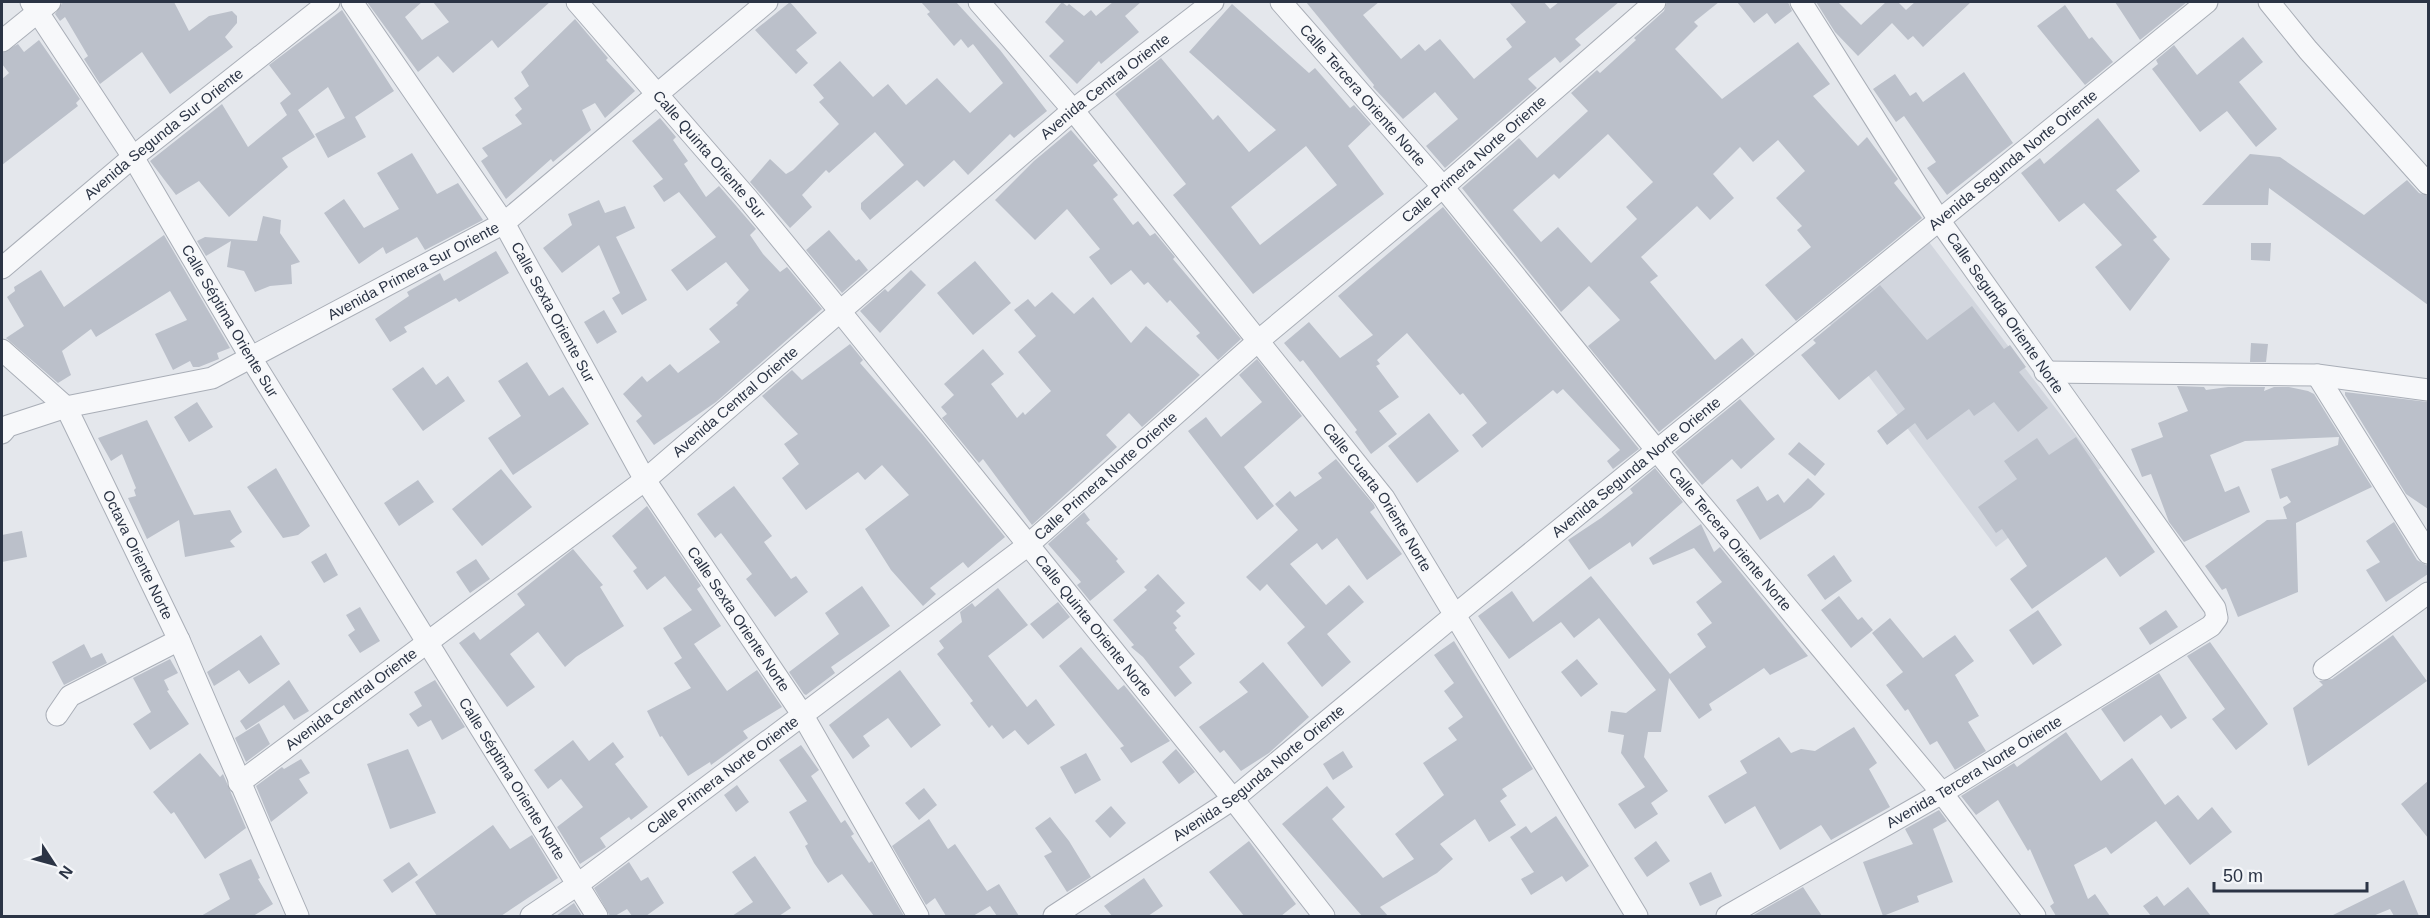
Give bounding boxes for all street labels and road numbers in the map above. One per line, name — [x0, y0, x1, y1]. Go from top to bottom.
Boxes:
street label: Calle Tercera Oriente Norte — [1297, 21, 1430, 169]
street label: Avenida Central Oriente — [1037, 30, 1173, 142]
street label: Avenida Segunda Sur Oriente — [80, 64, 246, 203]
street label: Avenida Segunda Norte Oriente — [1925, 86, 2100, 233]
street label: Calle Quinta Oriente Sur — [650, 87, 769, 222]
street label: Calle Primera Norte Oriente — [1398, 92, 1549, 226]
street label: Avenida Primera Sur Oriente — [324, 218, 502, 323]
street label: Calle Segunda Oriente Norte — [1943, 229, 2068, 396]
street label: Calle Sexta Oriente Sur — [508, 239, 599, 385]
street label: Calle Séptima Oriente Sur — [178, 241, 282, 400]
street label: Avenida Central Oriente — [669, 343, 801, 460]
street label: Avenida Segunda Norte Oriente — [1548, 393, 1724, 540]
street label: Calle Primera Norte Oriente — [1030, 408, 1180, 544]
street label: Calle Cuarta Oriente Norte — [1319, 420, 1435, 574]
street label: Calle Tercera Oriente Norte — [1665, 463, 1795, 614]
street label: Octava Oriente Norte — [100, 487, 177, 622]
street label: Calle Sexta Oriente Norte — [684, 543, 794, 695]
street label: Calle Quinta Oriente Norte — [1032, 551, 1156, 700]
street label: Avenida Central Oriente — [282, 644, 420, 753]
street label: Calle Séptima Oriente Norte — [456, 694, 569, 863]
street label: Avenida Segunda Norte Oriente — [1169, 701, 1348, 844]
street label: Calle Primera Norte Oriente — [643, 712, 802, 837]
street label: Avenida Tercera Norte Oriente — [1883, 712, 2065, 831]

